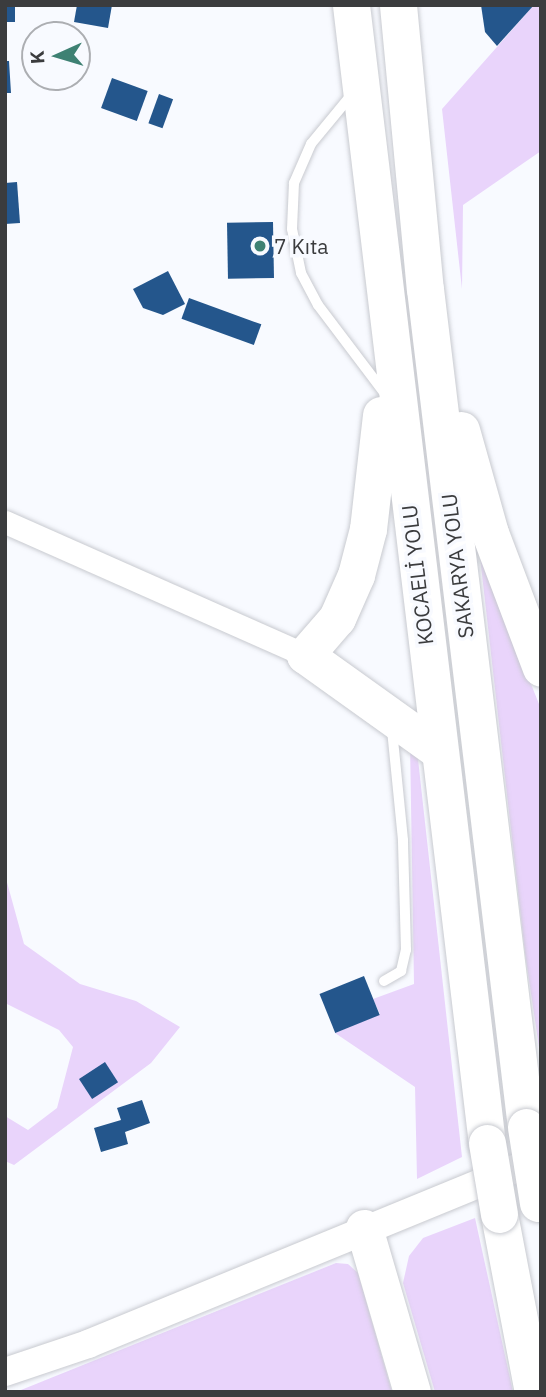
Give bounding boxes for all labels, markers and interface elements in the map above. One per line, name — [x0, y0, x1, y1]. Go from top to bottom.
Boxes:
north arrow — [21, 21, 91, 91]
text: K — [25, 50, 49, 65]
place label: 7 Kıta — [274, 233, 328, 259]
marker: 7 Kıta — [252, 238, 268, 254]
street label: SAKARYA YOLU — [436, 492, 478, 640]
street label: KOCAELİ YOLU — [396, 503, 438, 647]

